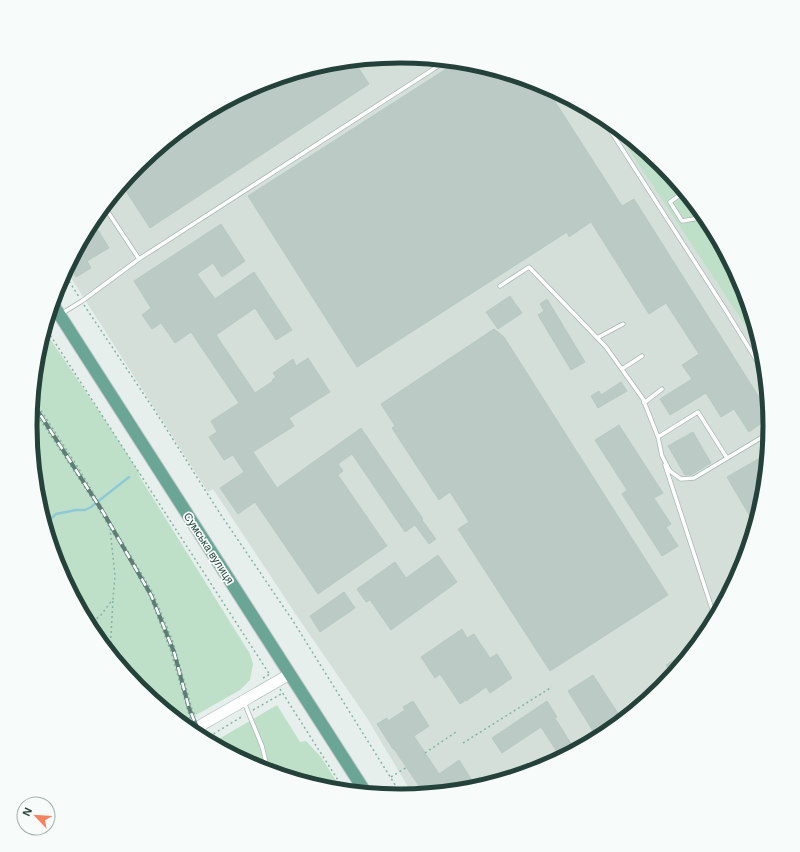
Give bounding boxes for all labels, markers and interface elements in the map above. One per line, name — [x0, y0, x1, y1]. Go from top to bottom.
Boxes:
street label: Сумська вулиця — [182, 510, 236, 586]
north arrow — [16, 796, 56, 836]
text: N — [20, 806, 34, 818]

